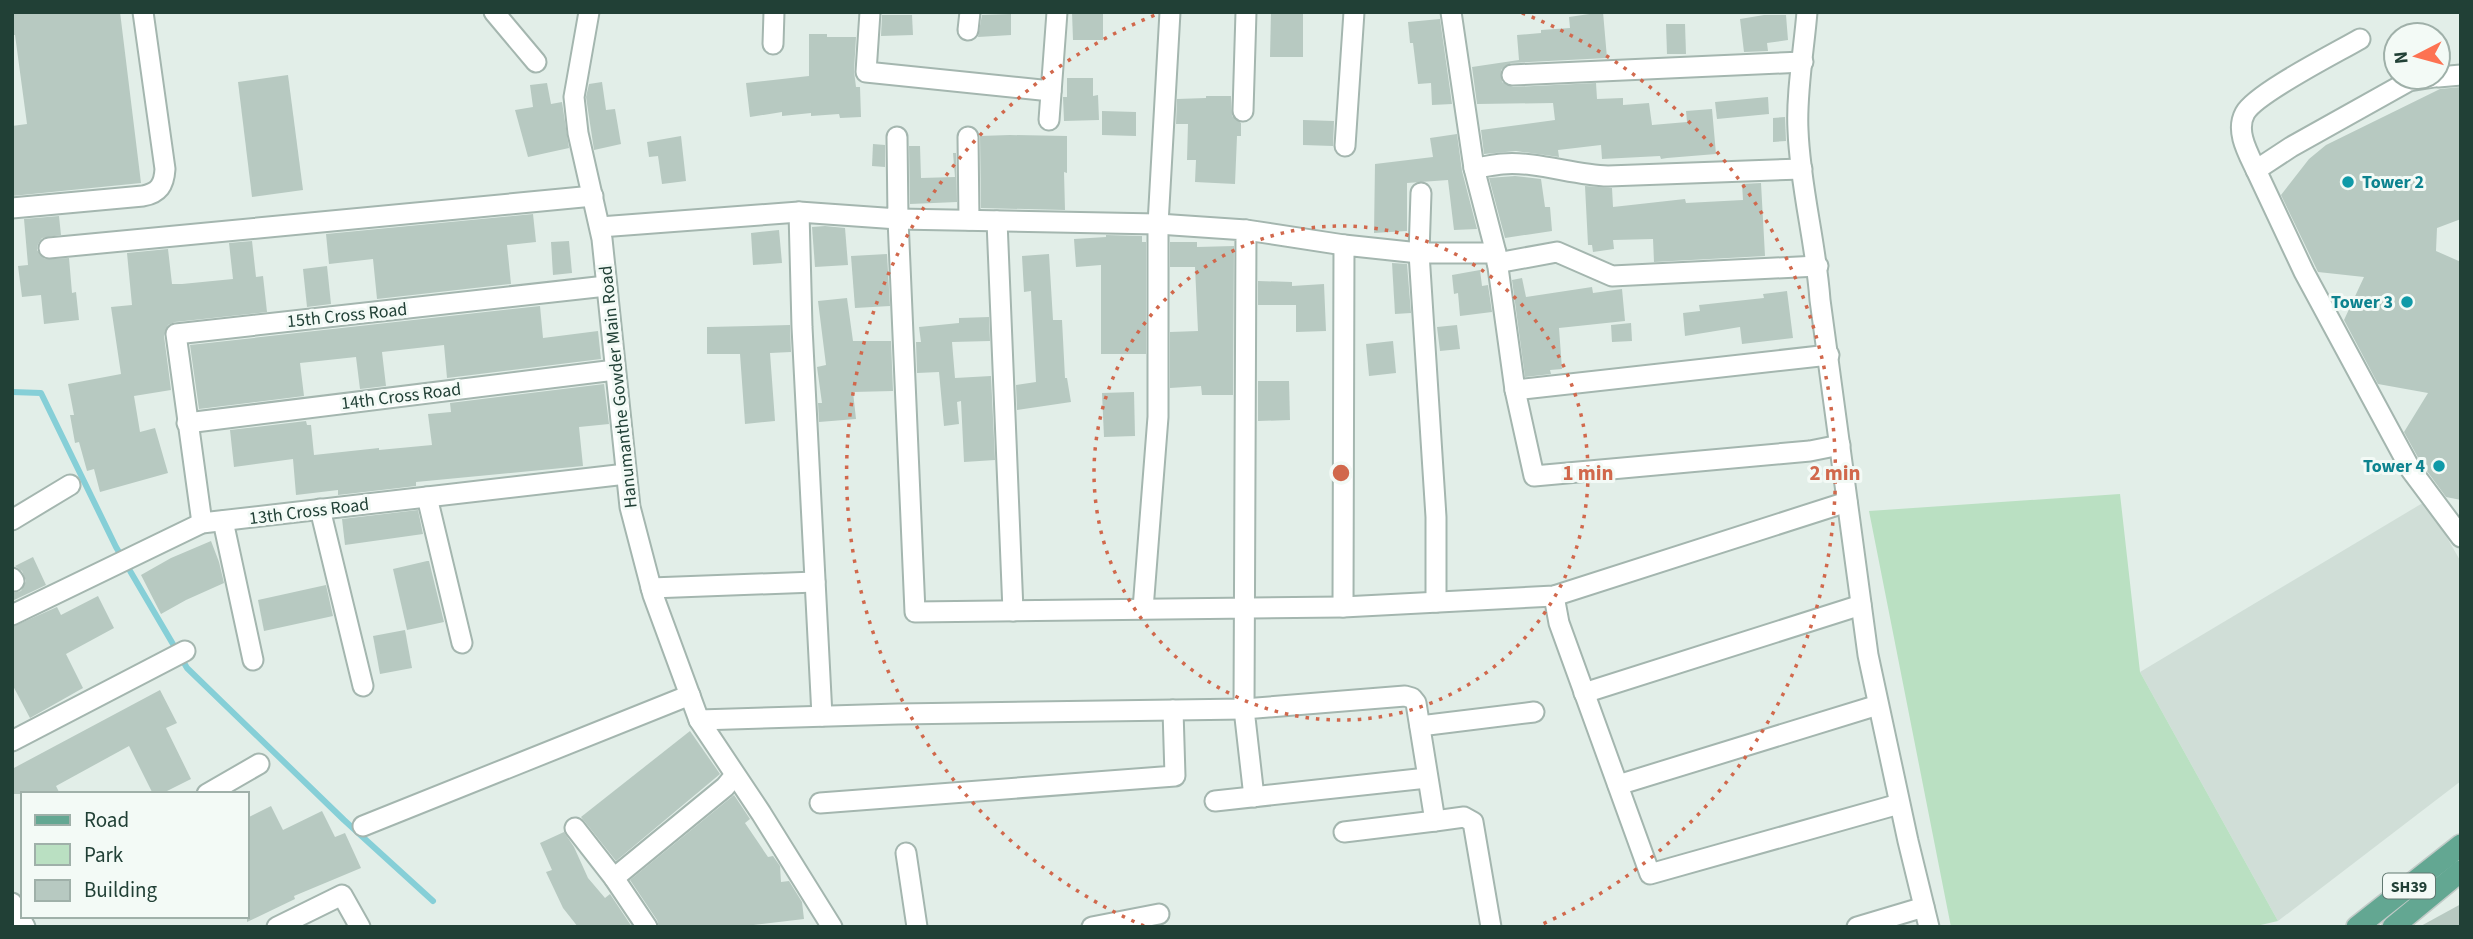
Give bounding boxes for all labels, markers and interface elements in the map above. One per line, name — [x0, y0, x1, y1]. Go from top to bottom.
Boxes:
north arrow — [2382, 21, 2452, 91]
text: N — [2387, 50, 2416, 65]
place label: Tower 2 — [2362, 170, 2424, 195]
marker: Tower 2 — [2340, 174, 2356, 190]
street label: Hanumanthe Gowder Main Road — [593, 264, 644, 509]
place label: Tower 3 — [2331, 290, 2393, 315]
marker: Tower 3 — [2399, 294, 2415, 310]
street label: 15th Cross Road — [286, 297, 408, 334]
street label: 14th Cross Road — [340, 377, 463, 416]
place label: Tower 4 — [2363, 454, 2425, 479]
text: 1 min — [1562, 458, 1614, 488]
text: 2 min — [1809, 458, 1861, 488]
marker: Tower 4 — [2431, 458, 2447, 474]
centre of rings — [1329, 461, 1353, 485]
street label: 13th Cross Road — [248, 492, 371, 531]
legend — [21, 792, 248, 918]
text: Road — [84, 805, 129, 835]
text: Park — [84, 840, 124, 870]
road number: SH39 — [2383, 874, 2435, 898]
text: Building — [84, 875, 158, 905]

